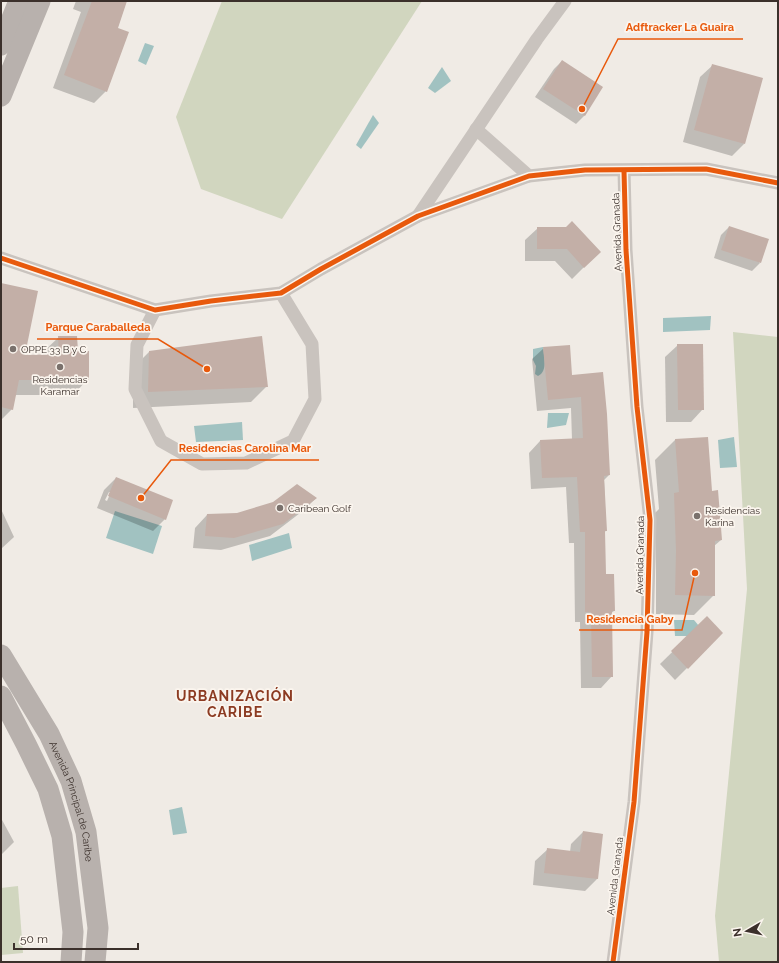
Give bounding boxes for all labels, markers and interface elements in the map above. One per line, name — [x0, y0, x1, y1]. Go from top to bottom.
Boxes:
callout: Adftracker La Guaira — [618, 16, 743, 39]
text: Adftracker La Guaira — [626, 21, 734, 34]
street label: Avenida Granada — [610, 192, 624, 272]
callout: Parque Caraballeda — [37, 316, 158, 339]
text: Parque Caraballeda — [46, 321, 150, 334]
marker: OPPE 33 B y C — [8, 344, 18, 354]
place label: OPPE 33 B y C — [21, 344, 86, 355]
marker: Residencias Karamar — [55, 362, 65, 372]
place label: Residencias Karamar — [32, 374, 88, 397]
callout: Residencias Carolina Mar — [171, 437, 319, 460]
text: Residencias Carolina Mar — [179, 442, 312, 455]
marker: Caribean Golf — [275, 503, 285, 513]
place label: Caribean Golf — [288, 503, 352, 514]
place label: Residencias Karina — [705, 505, 760, 528]
marker: Residencias Karina — [692, 511, 702, 521]
street label: Avenida Granada — [634, 516, 646, 594]
callout: Residencia Gaby — [579, 607, 682, 630]
text: Residencia Gaby — [586, 613, 674, 626]
district label: URBANIZACIÓN CARIBE — [176, 687, 294, 720]
street label: Avenida Principal de Caribe — [48, 739, 95, 862]
street label: Avenida Granada — [605, 836, 625, 916]
north arrow — [727, 911, 767, 951]
scale bar — [14, 925, 138, 951]
text: N — [731, 927, 745, 938]
text: 50 m — [20, 932, 48, 946]

